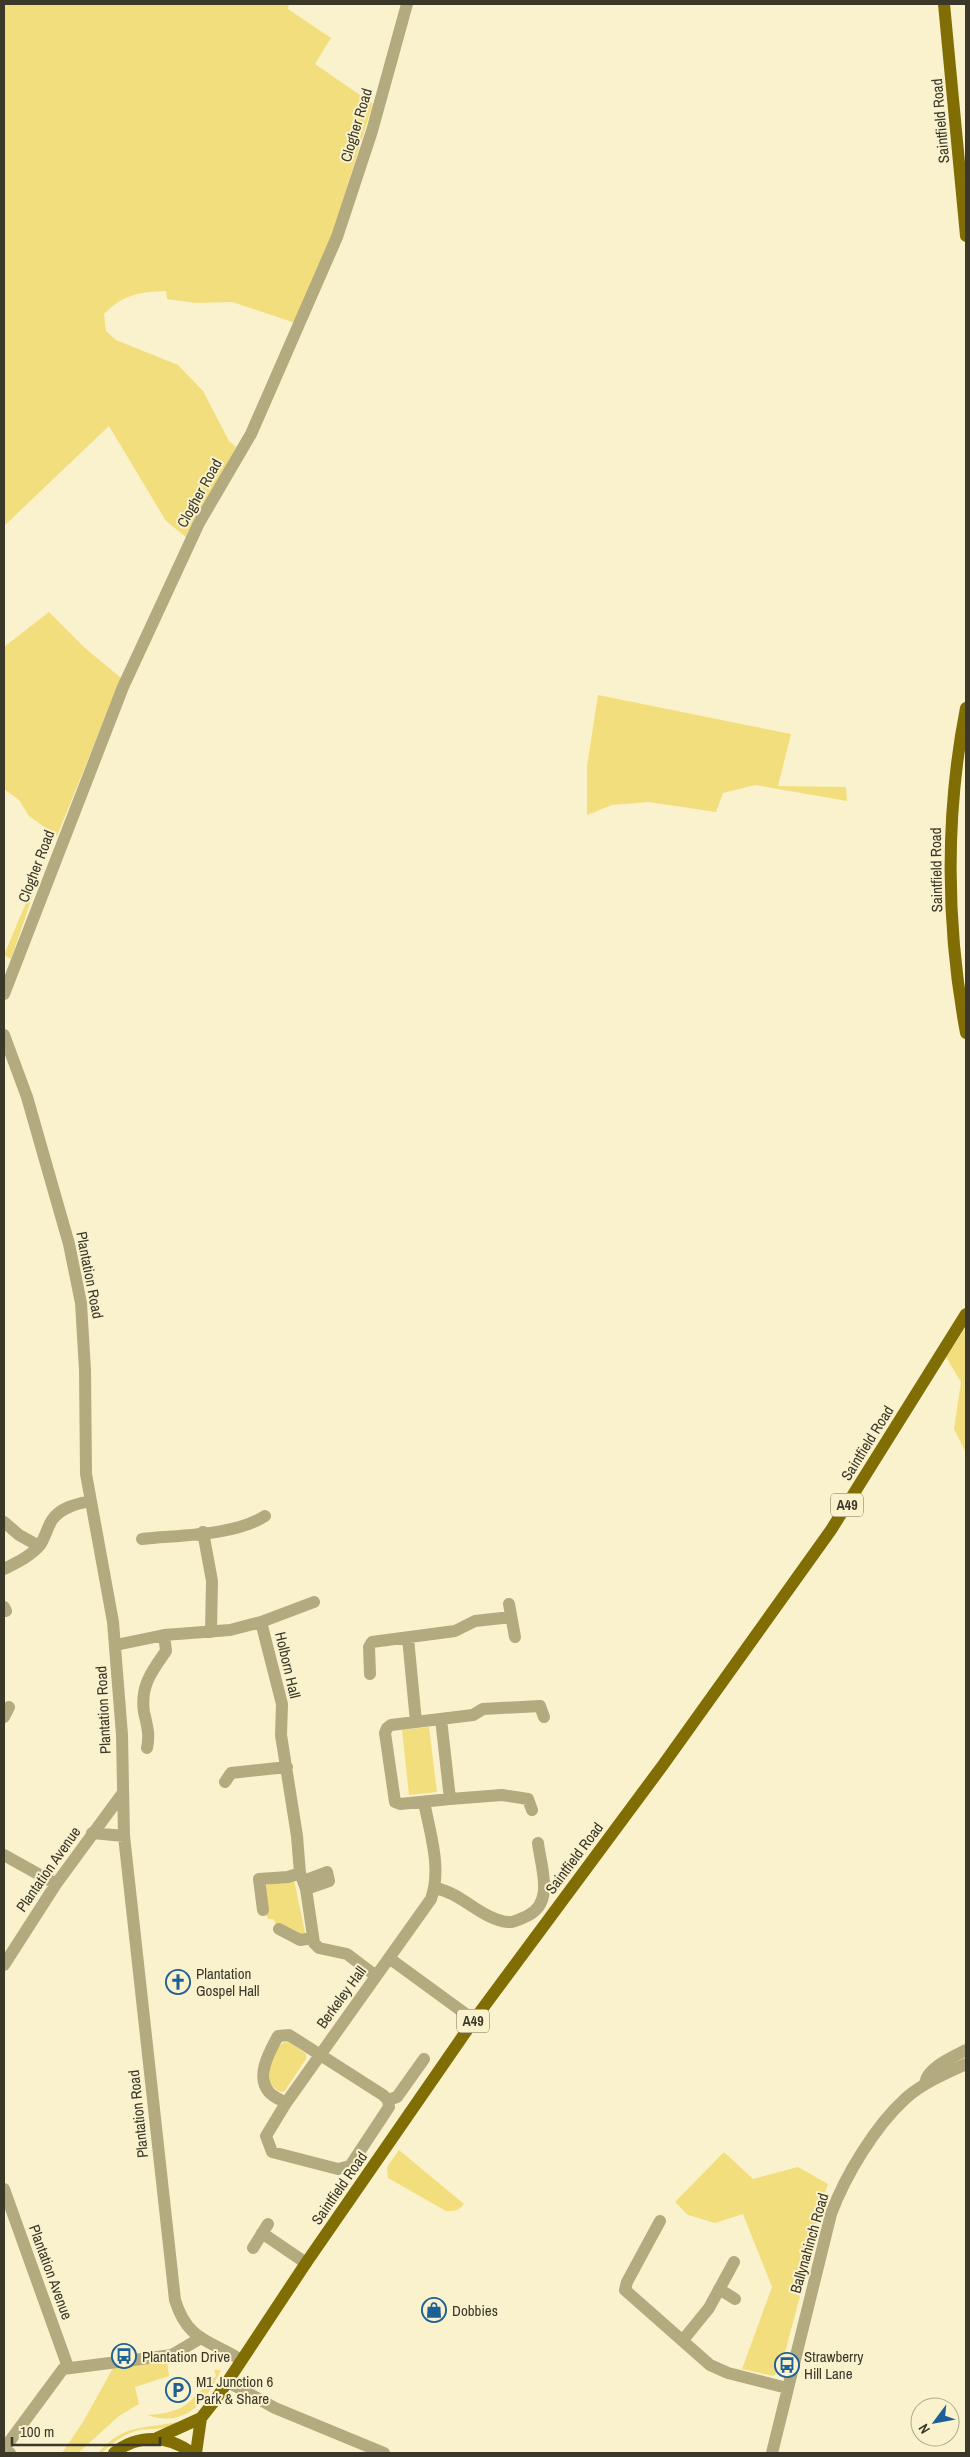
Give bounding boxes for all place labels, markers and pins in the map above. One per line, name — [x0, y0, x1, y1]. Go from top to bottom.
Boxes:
place label: Plantation Gospel Hall — [196, 1963, 260, 2001]
church icon: Plantation Gospel Hall — [165, 1969, 191, 1995]
shop icon: Dobbies — [421, 2297, 447, 2323]
place label: Dobbies — [452, 2300, 498, 2321]
bus stop icon: Plantation Drive — [111, 2343, 137, 2369]
place label: Plantation Drive — [142, 2346, 230, 2367]
place label: Strawberry Hill Lane — [804, 2346, 864, 2384]
bus stop icon: Strawberry Hill Lane — [774, 2352, 800, 2378]
place label: M1 Junction 6 Park & Share — [196, 2371, 273, 2409]
parking icon: M1 Junction 6 Park & Share — [165, 2377, 191, 2403]

